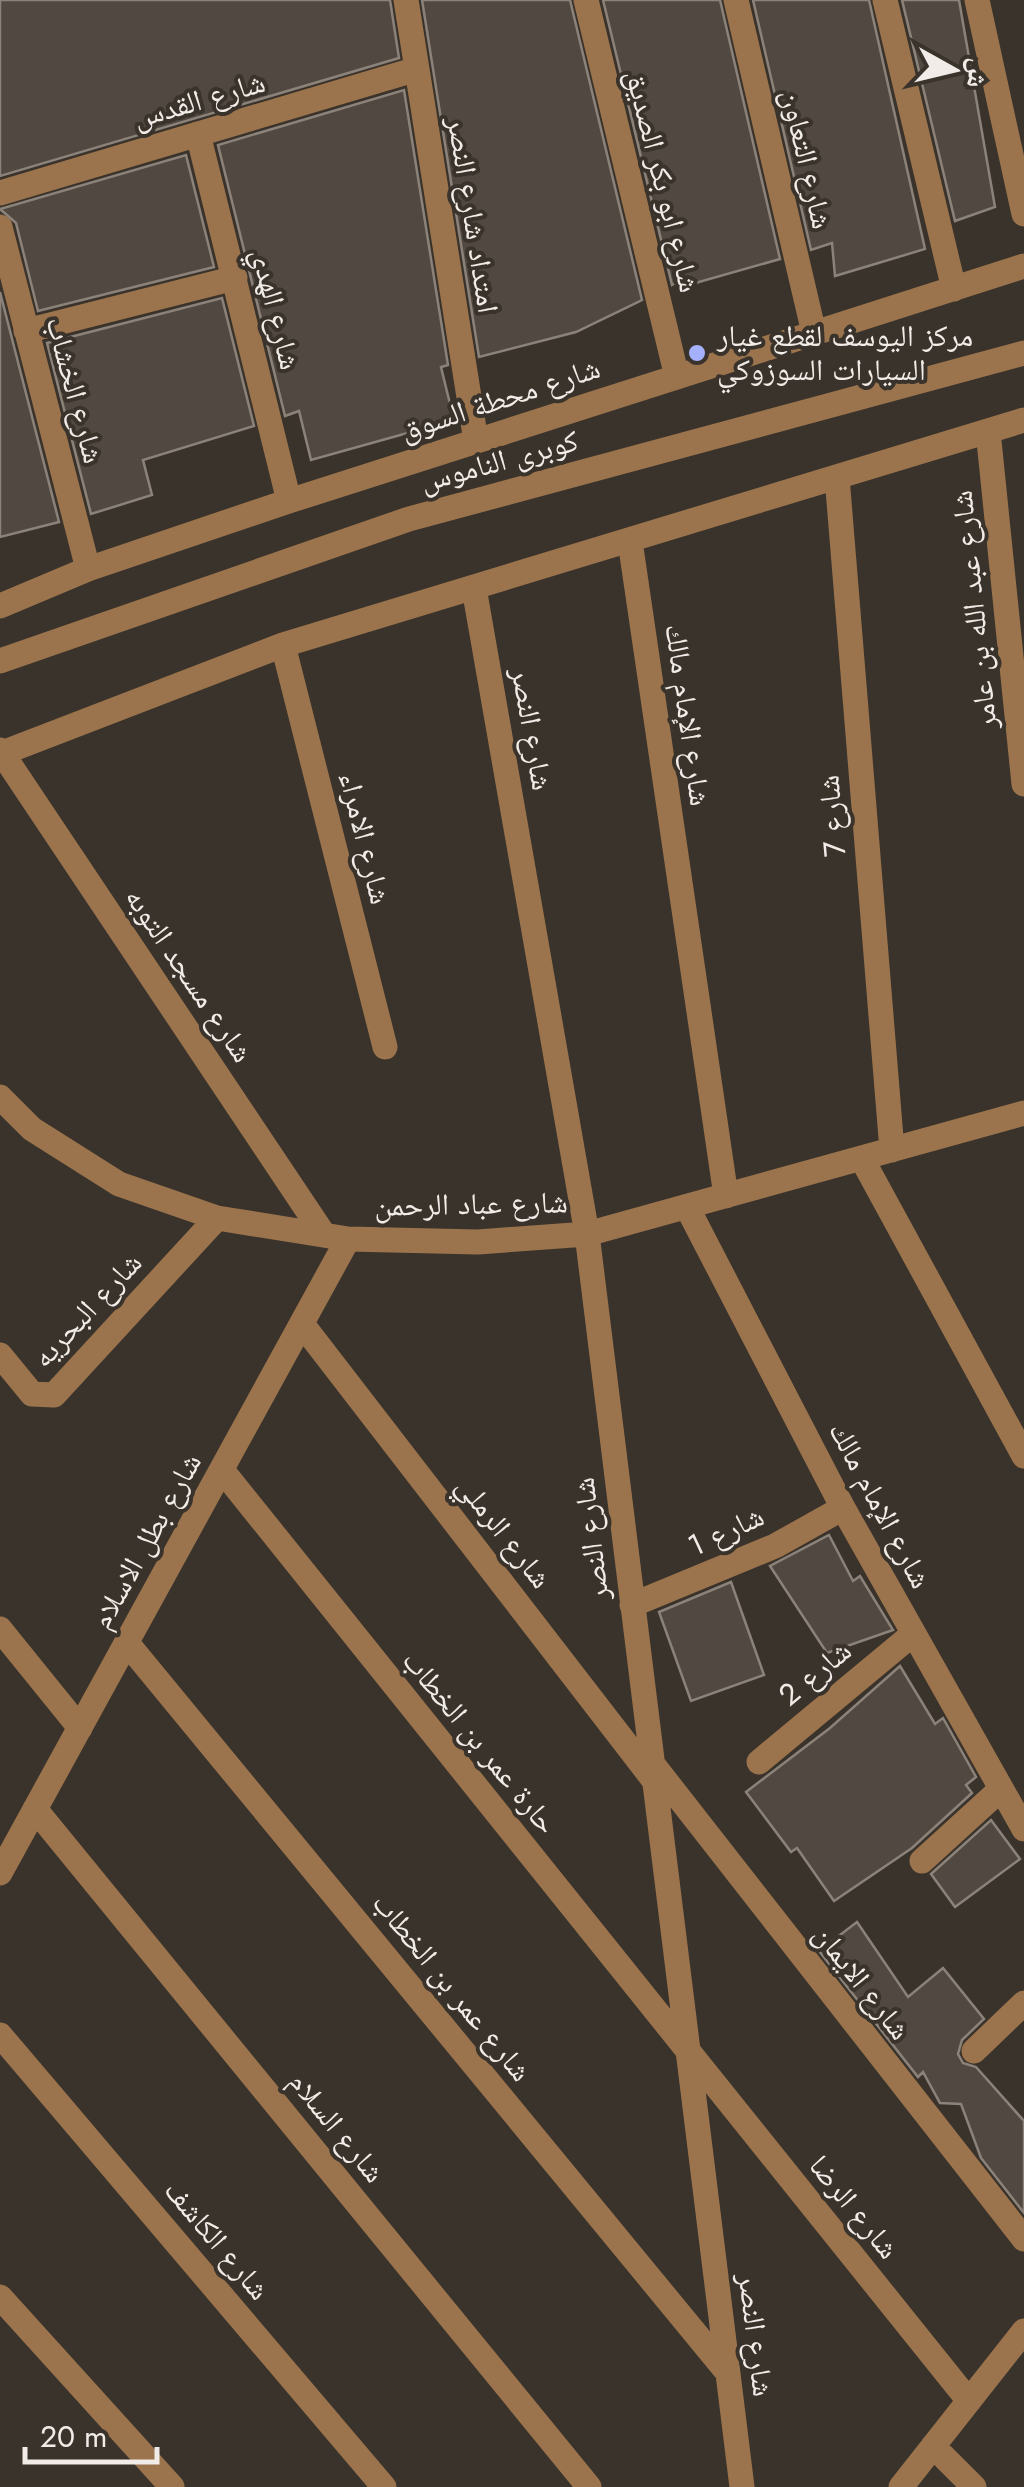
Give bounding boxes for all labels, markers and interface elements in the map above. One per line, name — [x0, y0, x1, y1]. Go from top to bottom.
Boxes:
north arrow — [904, 20, 1004, 120]
text: ش — [956, 56, 1001, 91]
street label: شارع القدس — [128, 60, 270, 139]
street label: شارع ابو بكر الصديق — [615, 65, 712, 297]
street label: شارع التعاون — [771, 85, 844, 233]
street label: امتداد شارع النصر — [437, 113, 510, 316]
street label: شارع الهدي — [238, 244, 312, 375]
street label: شارع الخشاب — [35, 312, 116, 468]
place label: مركز اليوسف لقطع غيار السيارات السوزوكي — [716, 314, 973, 394]
marker: مركز اليوسف لقطع غيار السيارات السوزوكي — [686, 342, 708, 364]
street label: شارع محطة السوق — [394, 346, 605, 451]
street label: كوبرى الناموس — [415, 419, 583, 502]
street label: شارع عبد الله بن عامر — [940, 489, 1008, 733]
street label: شارع الإمام مالك — [654, 621, 723, 809]
street label: شارع النصر — [500, 663, 564, 794]
street label: شارع الامراء — [328, 767, 403, 908]
street label: شارع 7 — [807, 773, 856, 859]
street label: شارع مسجد التوبه — [115, 879, 264, 1071]
street label: شارع عباد الرحمن — [374, 1180, 568, 1227]
street label: شارع البحريه — [22, 1242, 152, 1377]
street label: شارع الإمام مالك — [818, 1414, 942, 1596]
street label: شارع بطل الاسلام — [79, 1445, 212, 1637]
street label: شارع الرملي — [444, 1466, 562, 1599]
street label: شارع النصر — [562, 1475, 620, 1604]
street label: شارع 1 — [681, 1494, 771, 1567]
street label: شارع 2 — [769, 1629, 860, 1716]
street label: حارة عمر بن الخطاب — [393, 1640, 568, 1843]
street label: شارع عمر بن الخطاب — [362, 1883, 542, 2091]
street label: شارع الايمان — [803, 1915, 921, 2049]
street label: شارع السلام — [279, 2062, 396, 2192]
street label: شارع الرضا — [799, 2145, 910, 2268]
street label: شارع الكاشف — [154, 2170, 281, 2309]
street label: شارع النصر — [727, 2270, 785, 2399]
scale bar — [25, 2402, 158, 2464]
text: 20 m — [40, 2415, 107, 2458]

